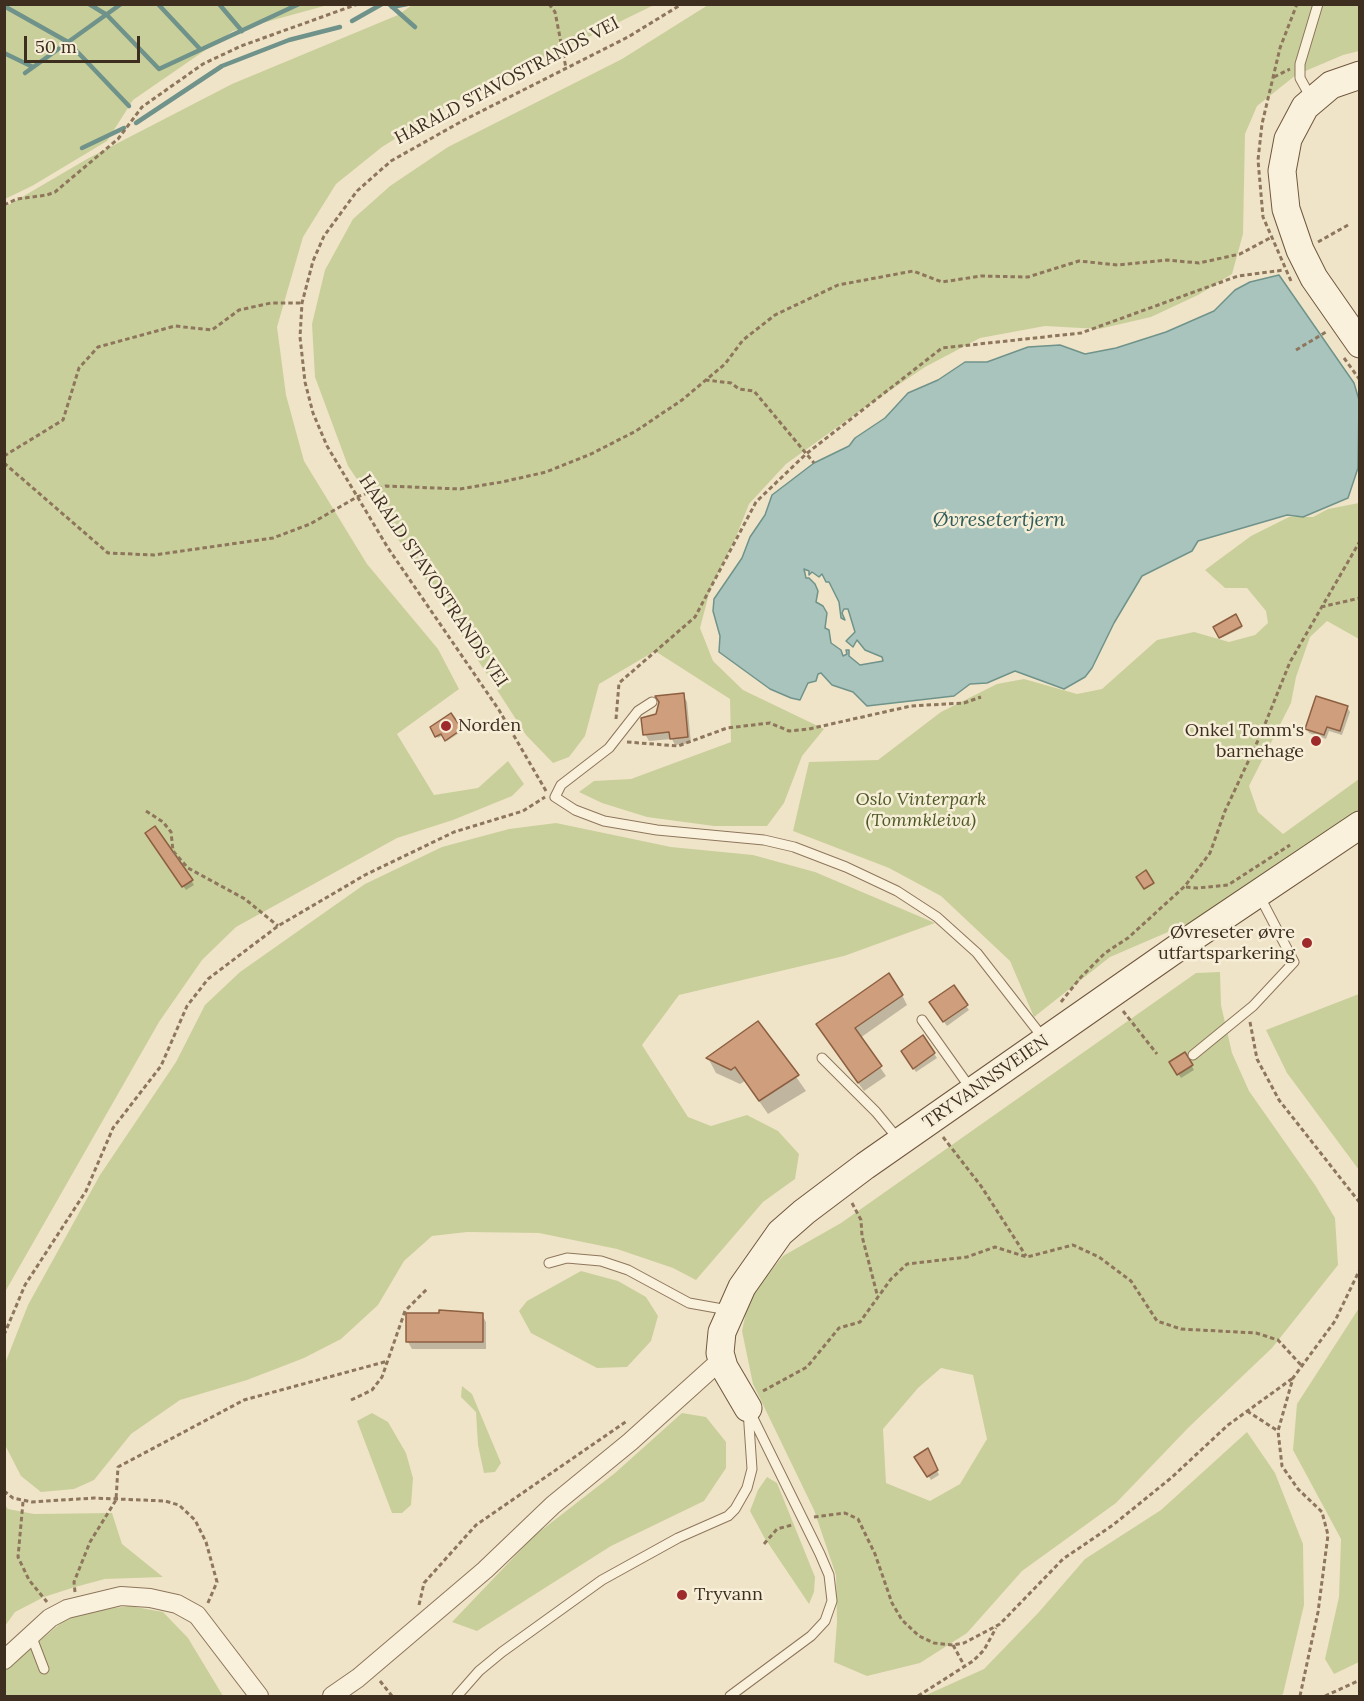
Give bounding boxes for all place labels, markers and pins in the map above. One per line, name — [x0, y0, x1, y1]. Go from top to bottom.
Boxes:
place label: Norden — [458, 715, 521, 737]
marker: Norden — [439, 719, 453, 733]
place label: Onkel Tomm's barnehage — [1185, 720, 1304, 762]
marker: Onkel Tomm's barnehage — [1309, 734, 1323, 748]
place label: Øvreseter øvre utfartsparkering — [1158, 922, 1295, 964]
marker: Øvreseter øvre utfartsparkering — [1300, 936, 1314, 950]
place label: Tryvann — [694, 1584, 763, 1606]
marker: Tryvann — [675, 1588, 689, 1602]

